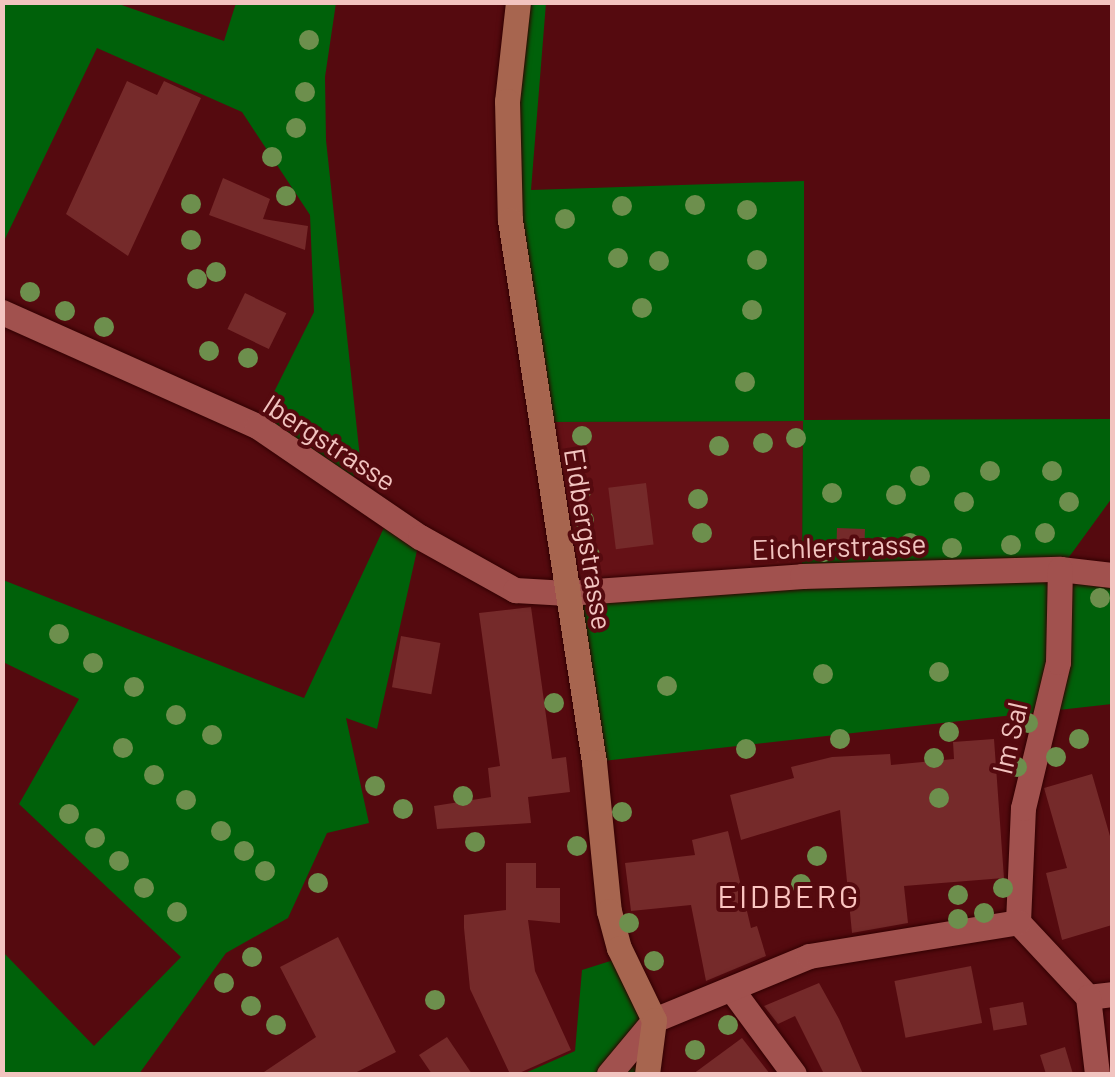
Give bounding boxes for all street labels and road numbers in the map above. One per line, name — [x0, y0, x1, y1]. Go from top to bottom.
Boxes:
street label: Ibergstrasse — [257, 387, 403, 497]
street label: Eidbergstrasse — [558, 446, 620, 632]
street label: Eichlerstrasse — [751, 526, 927, 566]
street label: Im Sal — [984, 699, 1034, 777]

